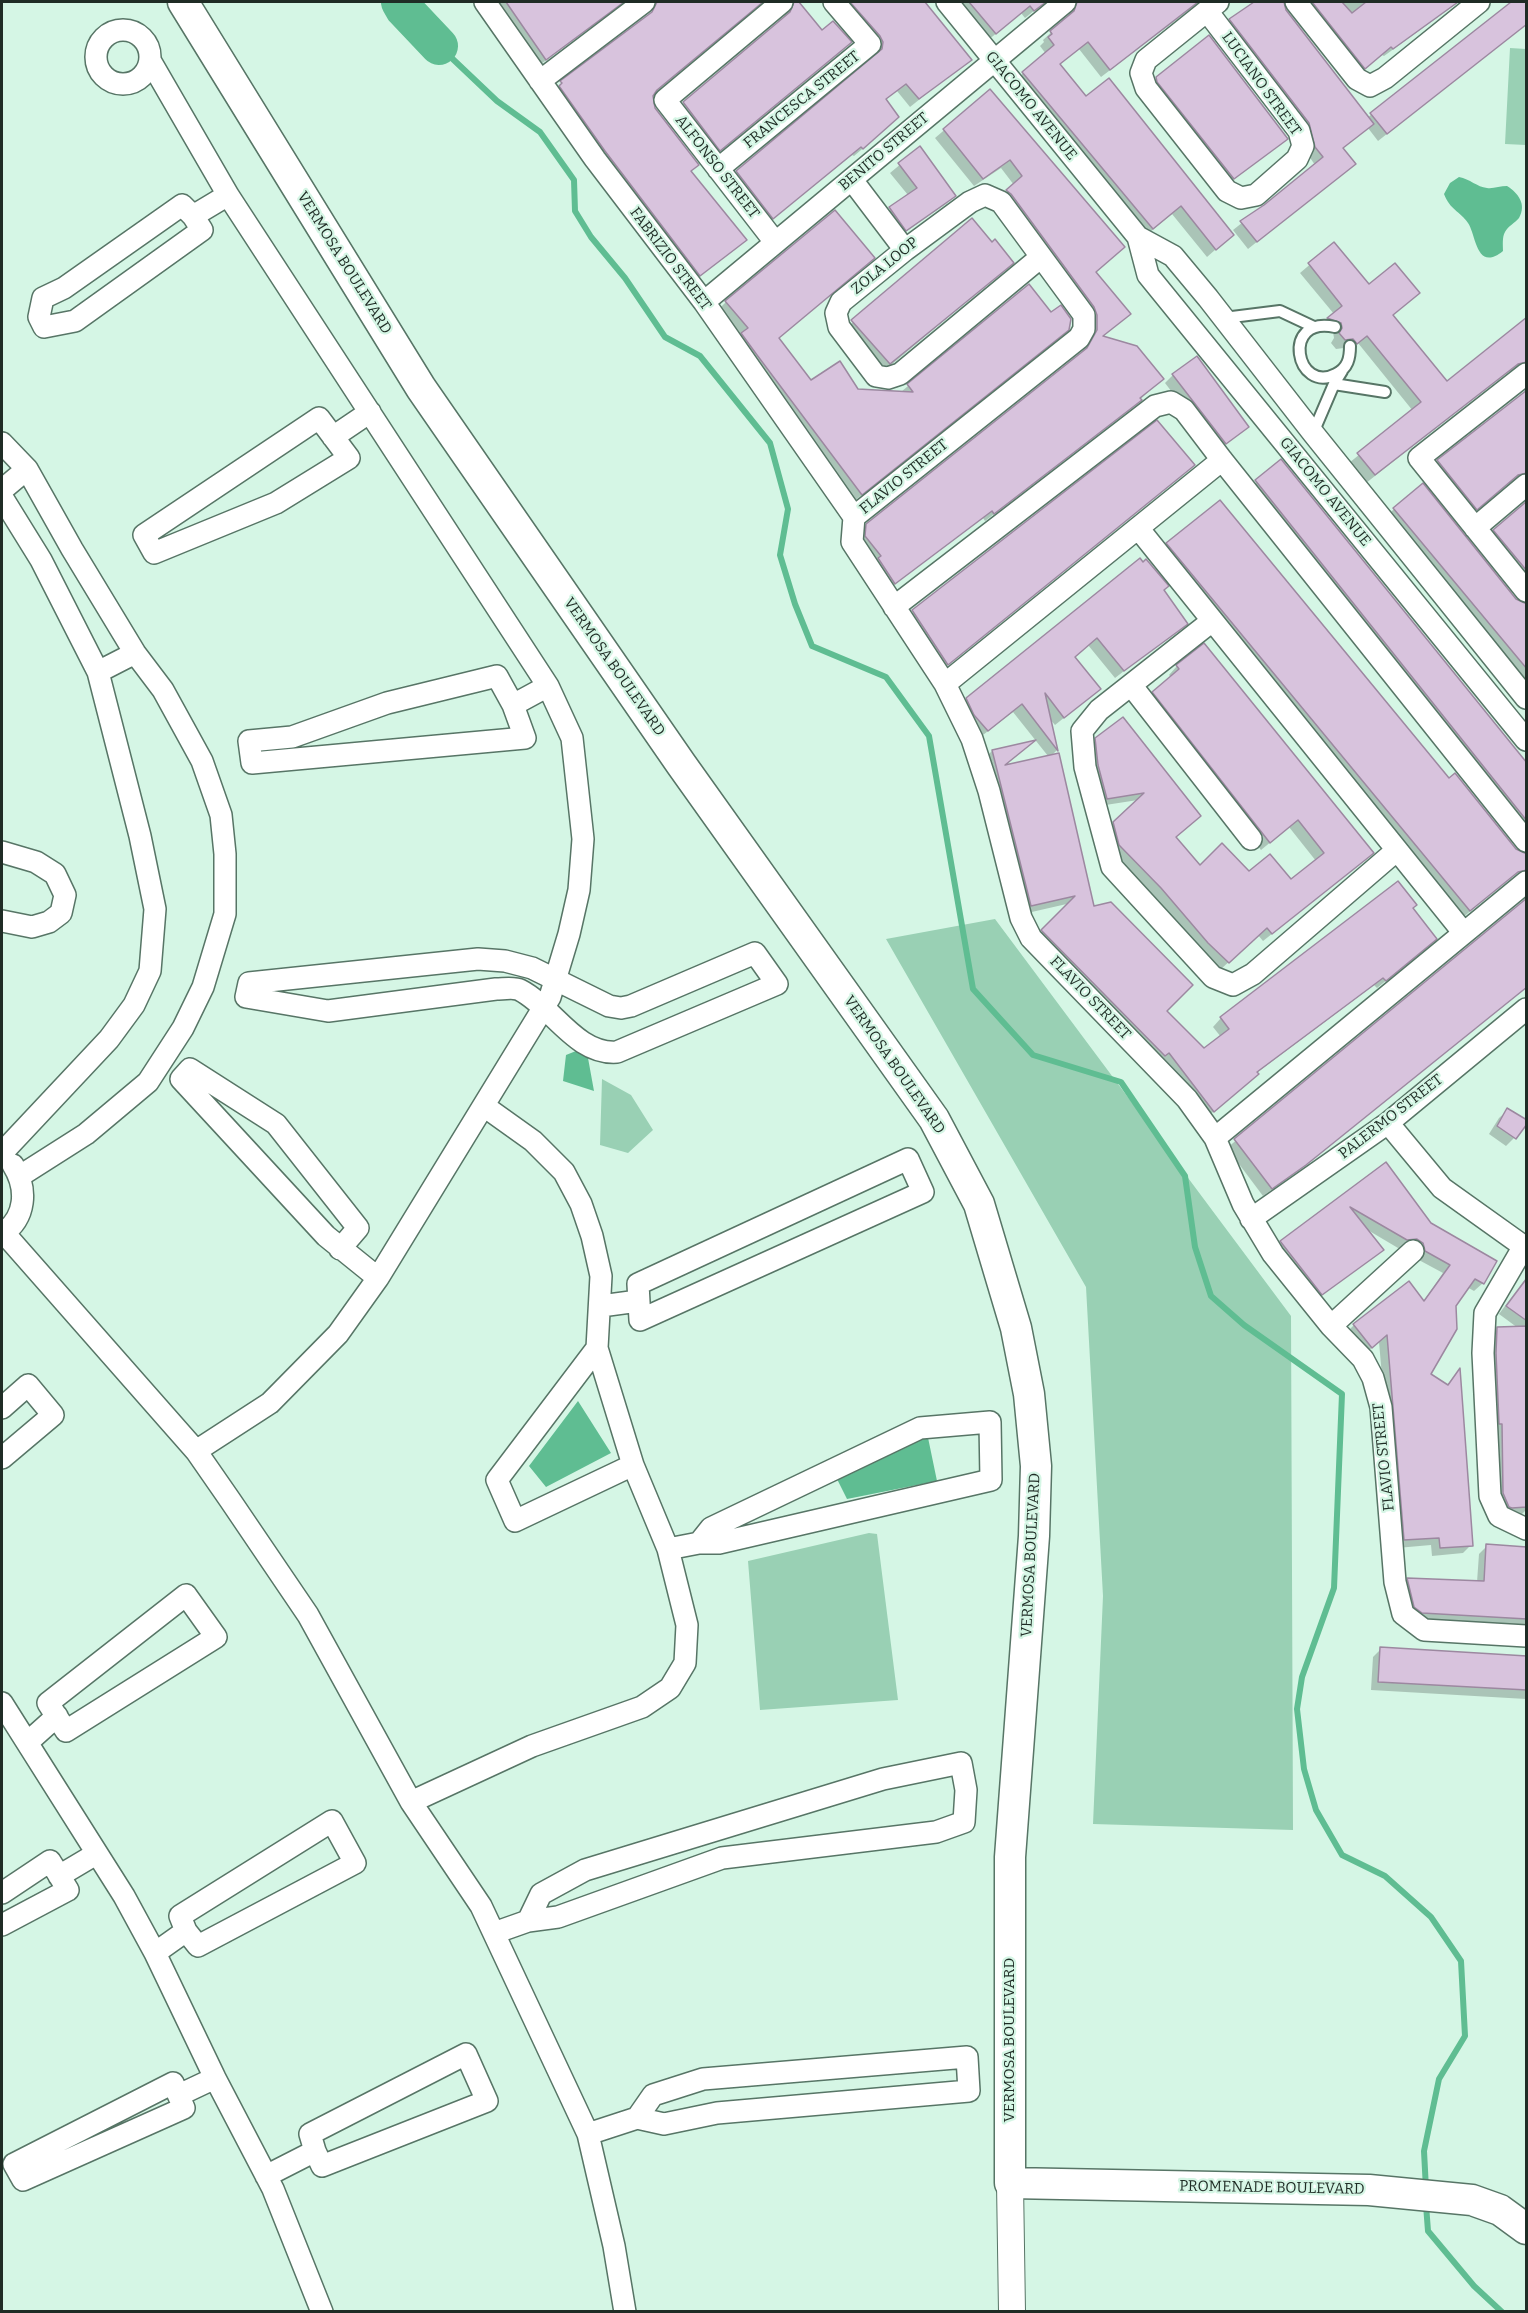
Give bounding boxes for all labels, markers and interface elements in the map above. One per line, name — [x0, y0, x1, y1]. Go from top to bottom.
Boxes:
street label: LUCIANO STREET — [1217, 29, 1305, 139]
street label: FRANCESCA STREET — [740, 48, 864, 152]
street label: GIACOMO AVENUE — [982, 48, 1080, 164]
street label: BENITO STREET — [835, 109, 933, 195]
street label: ALFONSO STREET — [671, 112, 763, 222]
street label: VERMOSA BOULEVARD — [293, 189, 395, 337]
street label: FABRIZIO STREET — [626, 204, 714, 314]
street label: ZOLA LOOP — [848, 234, 922, 298]
street label: GIACOMO AVENUE — [1276, 434, 1374, 550]
street label: FLAVIO STREET — [856, 436, 952, 518]
street label: VERMOSA BOULEVARD — [560, 595, 668, 739]
street label: FLAVIO STREET — [1046, 953, 1134, 1043]
street label: VERMOSA BOULEVARD — [840, 993, 948, 1137]
street label: PALERMO STREET — [1335, 1071, 1447, 1163]
street label: FLAVIO STREET — [1369, 1402, 1399, 1512]
street label: VERMOSA BOULEVARD — [1018, 1472, 1044, 1638]
street label: VERMOSA BOULEVARD — [1001, 1958, 1019, 2122]
street label: PROMENADE BOULEVARD — [1179, 2177, 1365, 2199]

